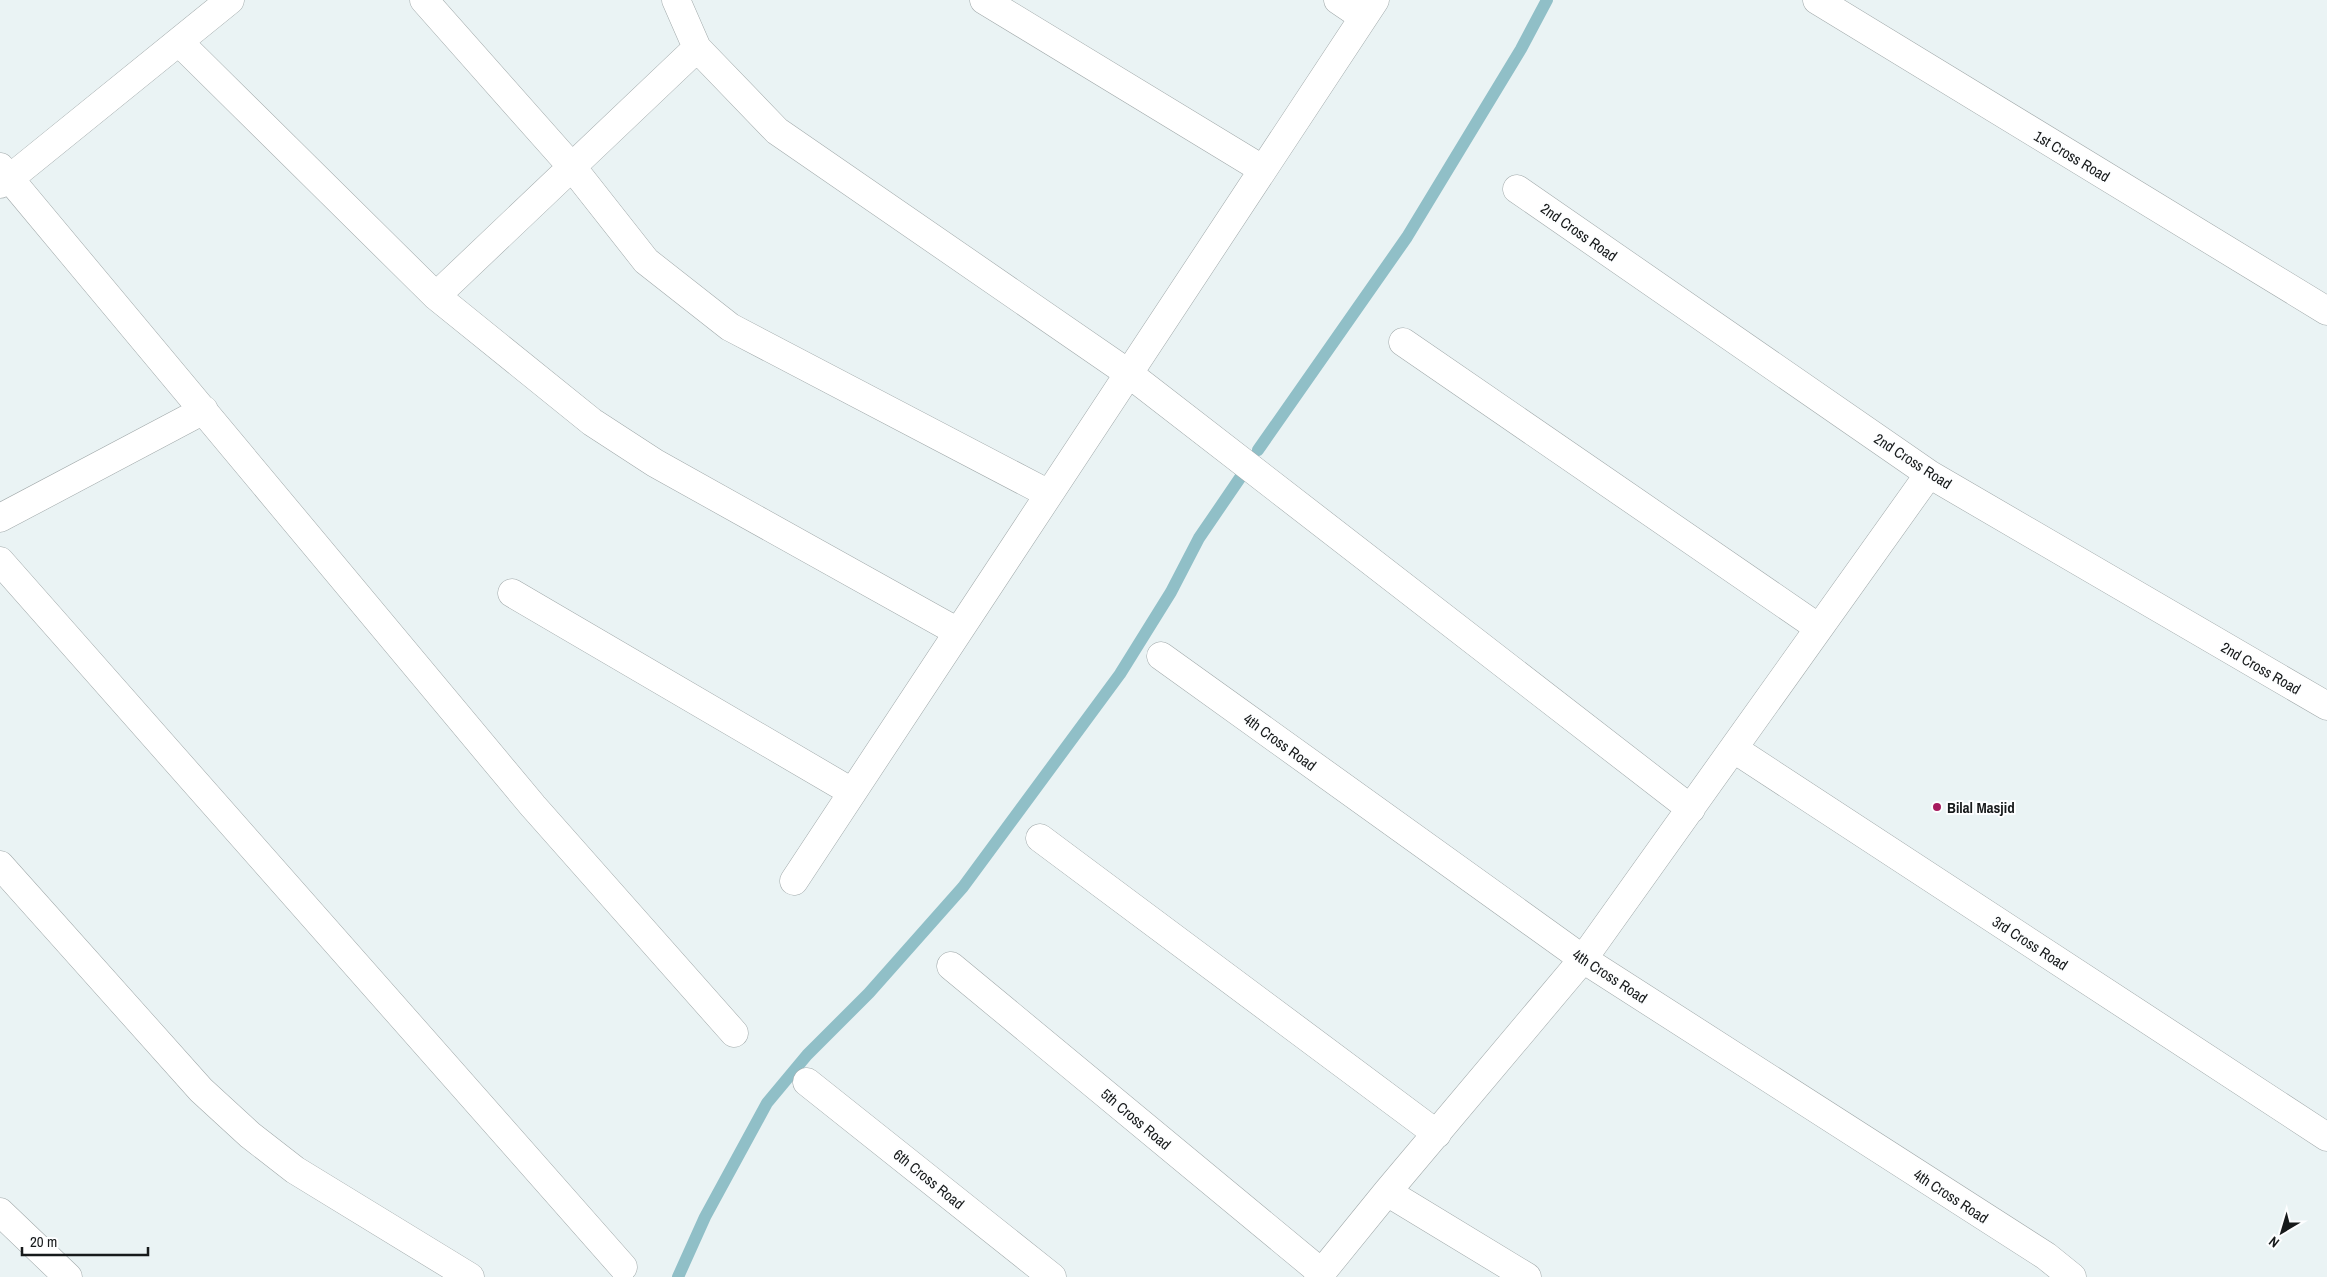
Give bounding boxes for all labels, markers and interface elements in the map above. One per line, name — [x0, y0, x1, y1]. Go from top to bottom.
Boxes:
street label: 1st Cross Road — [2030, 125, 2114, 187]
street label: 2nd Cross Road — [1537, 198, 1621, 266]
street label: 2nd Cross Road — [1870, 428, 1956, 494]
street label: 2nd Cross Road — [2217, 637, 2305, 699]
street label: 4th Cross Road — [1239, 708, 1321, 776]
place label: Bilal Masjid — [1947, 797, 2015, 818]
marker: Bilal Masjid — [1931, 801, 1943, 813]
street label: 3rd Cross Road — [1988, 911, 2072, 975]
street label: 4th Cross Road — [1568, 944, 1652, 1008]
street label: 5th Cross Road — [1097, 1083, 1175, 1155]
street label: 6th Cross Road — [889, 1144, 969, 1214]
street label: 4th Cross Road — [1909, 1164, 1993, 1228]
north arrow — [2257, 1207, 2307, 1257]
scale bar — [22, 1224, 149, 1256]
text: 20 m — [30, 1231, 57, 1252]
text: N — [2265, 1233, 2283, 1252]

